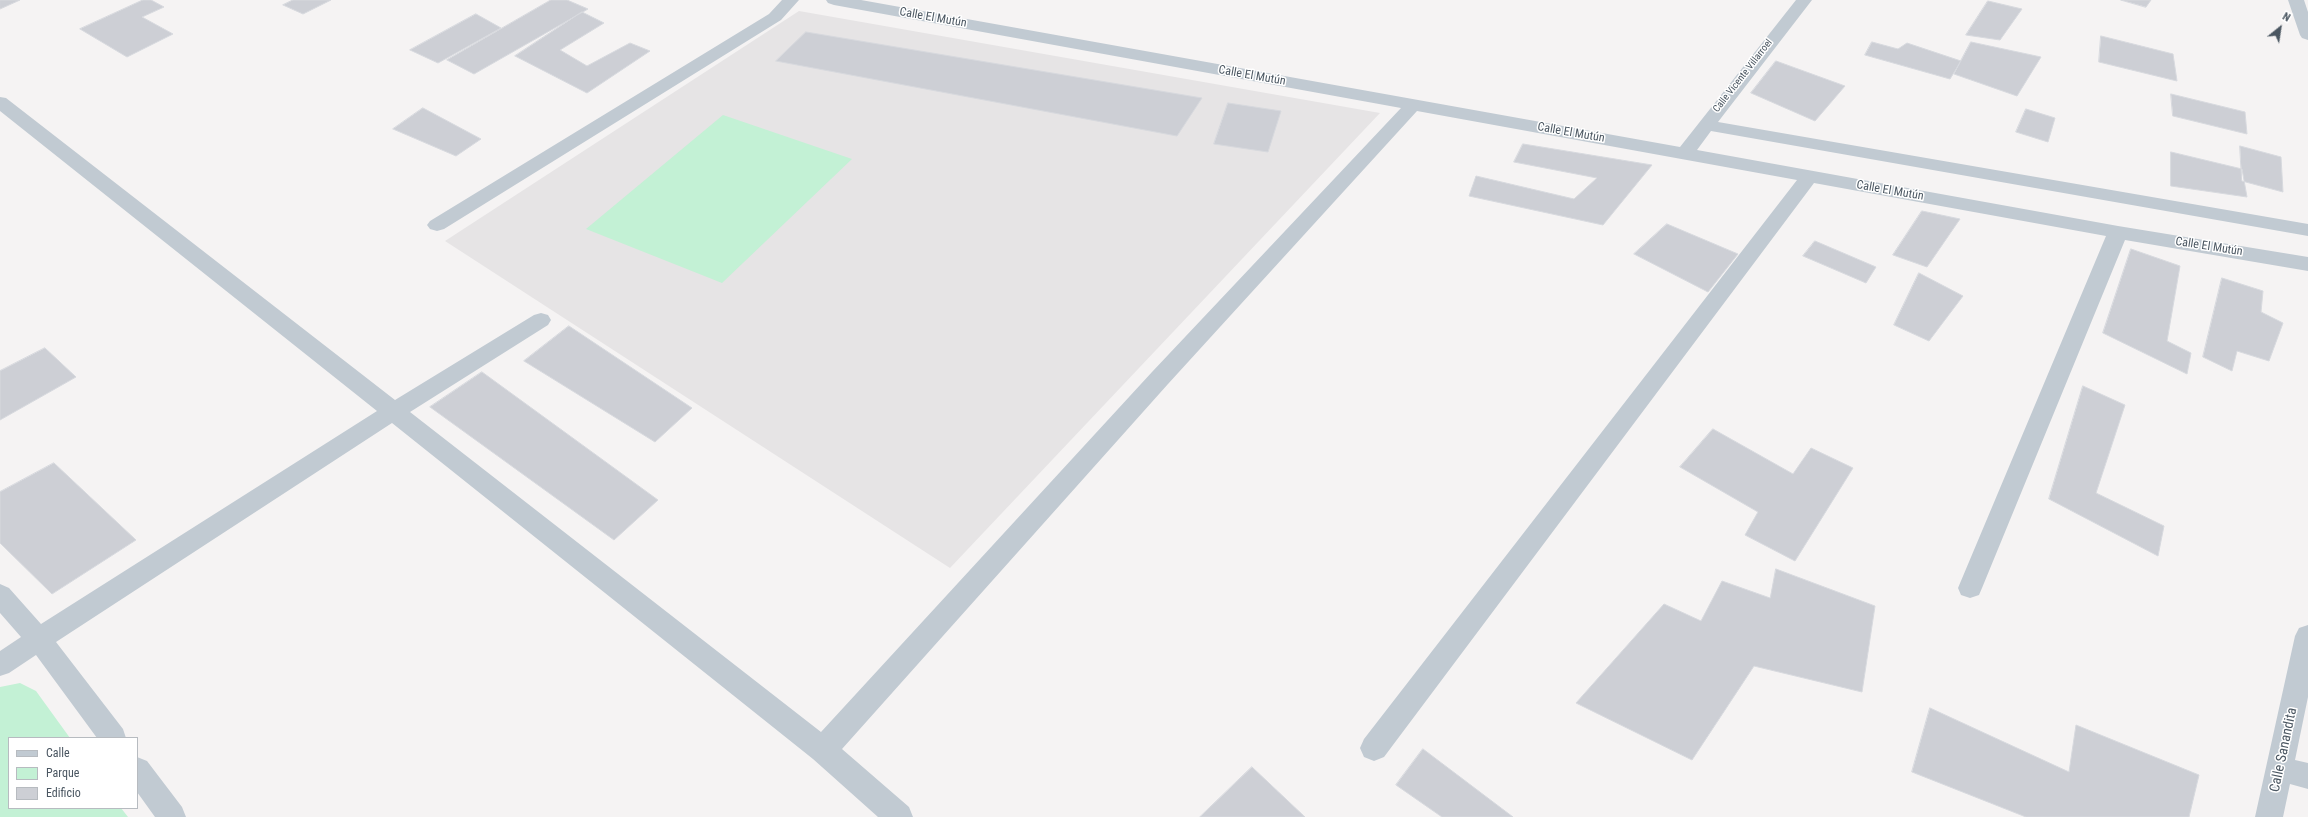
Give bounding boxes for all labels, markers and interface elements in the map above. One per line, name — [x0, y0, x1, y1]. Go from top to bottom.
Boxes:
street label: Calle El Mutún — [898, 5, 968, 31]
north arrow — [2260, 8, 2300, 48]
text: N — [2280, 10, 2292, 24]
street label: Calle Vicente Villarroel — [1711, 37, 1775, 115]
street label: Calle El Mutún — [1217, 63, 1287, 89]
street label: Calle El Mutún — [1536, 120, 1606, 146]
street label: Calle El Mutún — [1855, 178, 1925, 204]
street label: Calle El Mutún — [2174, 235, 2244, 259]
street label: Calle Sanandita — [2267, 706, 2301, 794]
legend — [8, 737, 138, 809]
text: Calle — [46, 746, 70, 760]
text: Parque — [46, 766, 79, 780]
text: Edificio — [46, 786, 81, 800]

